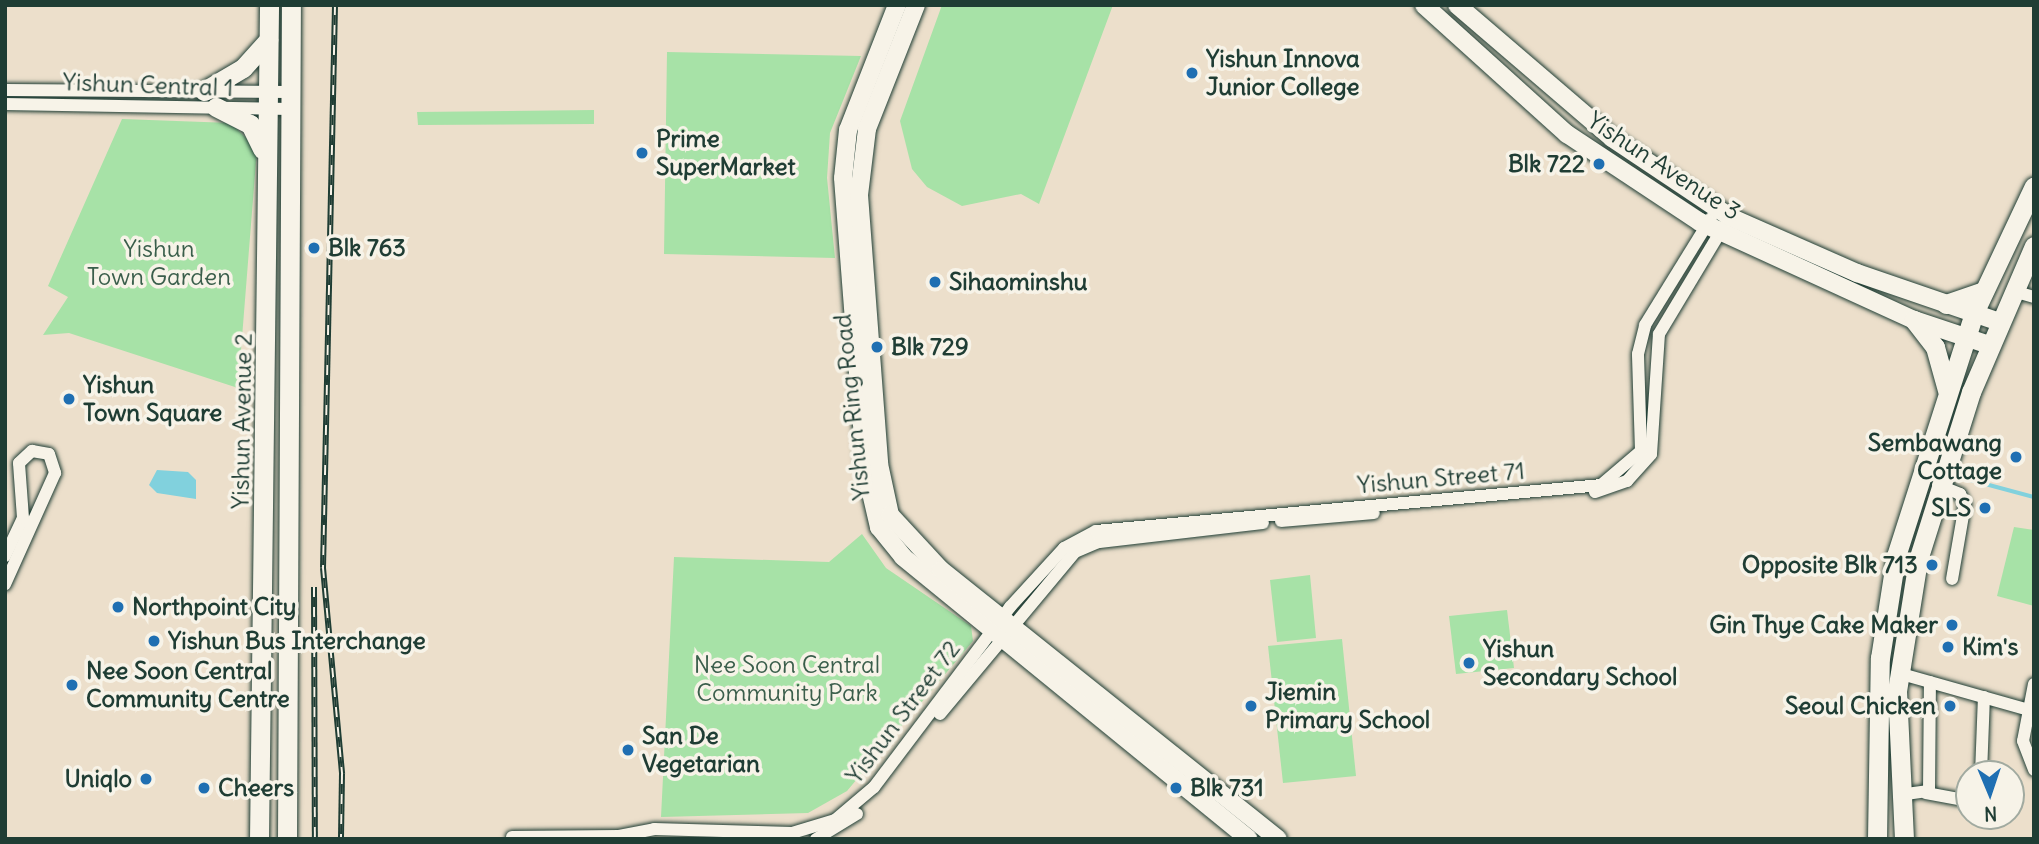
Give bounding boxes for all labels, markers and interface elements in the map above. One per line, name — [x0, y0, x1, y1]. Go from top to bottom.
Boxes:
place label: Yishun Innova Junior College — [1206, 45, 1360, 101]
marker: Yishun Innova Junior College — [1184, 65, 1200, 81]
street label: Yishun Central 1 — [62, 68, 234, 102]
street label: Yishun Avenue 3 — [1582, 106, 1746, 226]
place label: Prime SuperMarket — [656, 125, 795, 181]
marker: Prime SuperMarket — [634, 145, 650, 161]
place label: Blk 722 — [1508, 150, 1585, 178]
marker: Blk 722 — [1591, 156, 1607, 172]
place label: Blk 763 — [328, 234, 406, 262]
park label: Yishun Town Garden — [87, 235, 231, 291]
marker: Blk 763 — [306, 240, 322, 256]
place label: Sihaominshu — [949, 268, 1088, 296]
marker: Sihaominshu — [927, 274, 943, 290]
street label: Yishun Ring Road — [828, 313, 876, 501]
street label: Yishun Avenue 2 — [226, 333, 258, 509]
place label: Blk 729 — [891, 333, 969, 361]
marker: Blk 729 — [869, 339, 885, 355]
place label: Yishun Town Square — [83, 371, 222, 427]
marker: Yishun Town Square — [61, 391, 77, 407]
place label: Sembawang Cottage — [1868, 429, 2002, 485]
marker: Sembawang Cottage — [2008, 449, 2024, 465]
street label: Yishun Street 71 — [1356, 456, 1526, 500]
place label: SLS — [1931, 494, 1971, 522]
marker: SLS — [1977, 500, 1993, 516]
place label: Opposite Blk 713 — [1742, 551, 1918, 579]
marker: Opposite Blk 713 — [1924, 557, 1940, 573]
place label: Northpoint City — [132, 593, 296, 621]
marker: Northpoint City — [110, 599, 126, 615]
place label: Gin Thye Cake Maker — [1709, 611, 1938, 639]
marker: Gin Thye Cake Maker — [1944, 617, 1960, 633]
place label: Yishun Bus Interchange — [168, 627, 426, 655]
marker: Yishun Bus Interchange — [146, 633, 162, 649]
place label: Kim's — [1962, 633, 2018, 661]
street label: Yishun Street 72 — [840, 635, 966, 789]
place label: Yishun Secondary School — [1483, 635, 1677, 691]
marker: Kim's — [1940, 639, 1956, 655]
park label: Nee Soon Central Community Park — [694, 651, 880, 707]
marker: Yishun Secondary School — [1461, 655, 1477, 671]
place label: Nee Soon Central Community Centre — [86, 657, 290, 713]
marker: Nee Soon Central Community Centre — [64, 677, 80, 693]
place label: Jiemin Primary School — [1265, 678, 1430, 734]
place label: Seoul Chicken — [1785, 692, 1936, 720]
marker: Jiemin Primary School — [1243, 698, 1259, 714]
marker: Seoul Chicken — [1942, 698, 1958, 714]
place label: San De Vegetarian — [642, 722, 760, 778]
marker: San De Vegetarian — [620, 742, 636, 758]
north arrow — [1955, 760, 2025, 830]
place label: Uniqlo — [64, 765, 132, 793]
marker: Uniqlo — [138, 771, 154, 787]
place label: Cheers — [218, 774, 294, 802]
place label: Blk 731 — [1190, 774, 1264, 802]
marker: Cheers — [196, 780, 212, 796]
marker: Blk 731 — [1168, 780, 1184, 796]
text: N — [1984, 802, 1998, 826]

